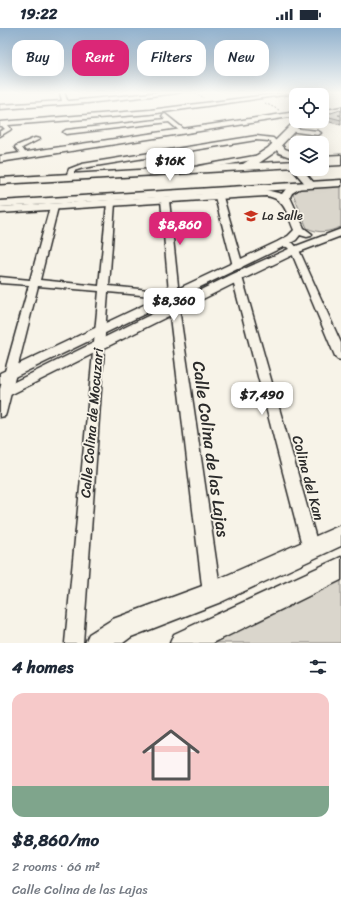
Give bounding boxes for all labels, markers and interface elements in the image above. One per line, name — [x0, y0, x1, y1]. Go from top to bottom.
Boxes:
text: 19:22 — [20, 1, 58, 27]
chip: Buy — [12, 40, 64, 76]
chip: Rent — [72, 40, 129, 76]
chip: Filters — [137, 40, 206, 76]
chip: New — [214, 40, 269, 76]
map controls — [289, 88, 329, 176]
button: locate — [289, 88, 329, 128]
button: layers — [289, 136, 329, 176]
pin: $16K — [146, 148, 194, 182]
text: $16K — [155, 149, 185, 172]
place label: La Salle — [262, 205, 303, 227]
school or university icon: La Salle — [243, 208, 259, 224]
pin: $8,860 — [147, 212, 213, 246]
text: $8,860 — [158, 213, 202, 236]
pin: $8,360 — [141, 288, 207, 322]
text: $8,360 — [153, 289, 195, 312]
street label: Calle Colina de Mocuzari — [73, 346, 111, 499]
street label: Calle Colina de las Lajas — [184, 359, 238, 539]
pin: $7,490 — [229, 382, 295, 416]
text: $7,490 — [240, 383, 284, 406]
street label: Colina del Kan — [285, 433, 331, 524]
text: 4 homes — [12, 652, 73, 682]
icon: filters — [307, 656, 329, 678]
icon: home — [135, 719, 207, 791]
text: $8,860/mo — [12, 825, 99, 855]
text: 2 rooms · 66 m² — [12, 855, 100, 878]
text: Calle Colina de las Lajas — [12, 878, 148, 901]

